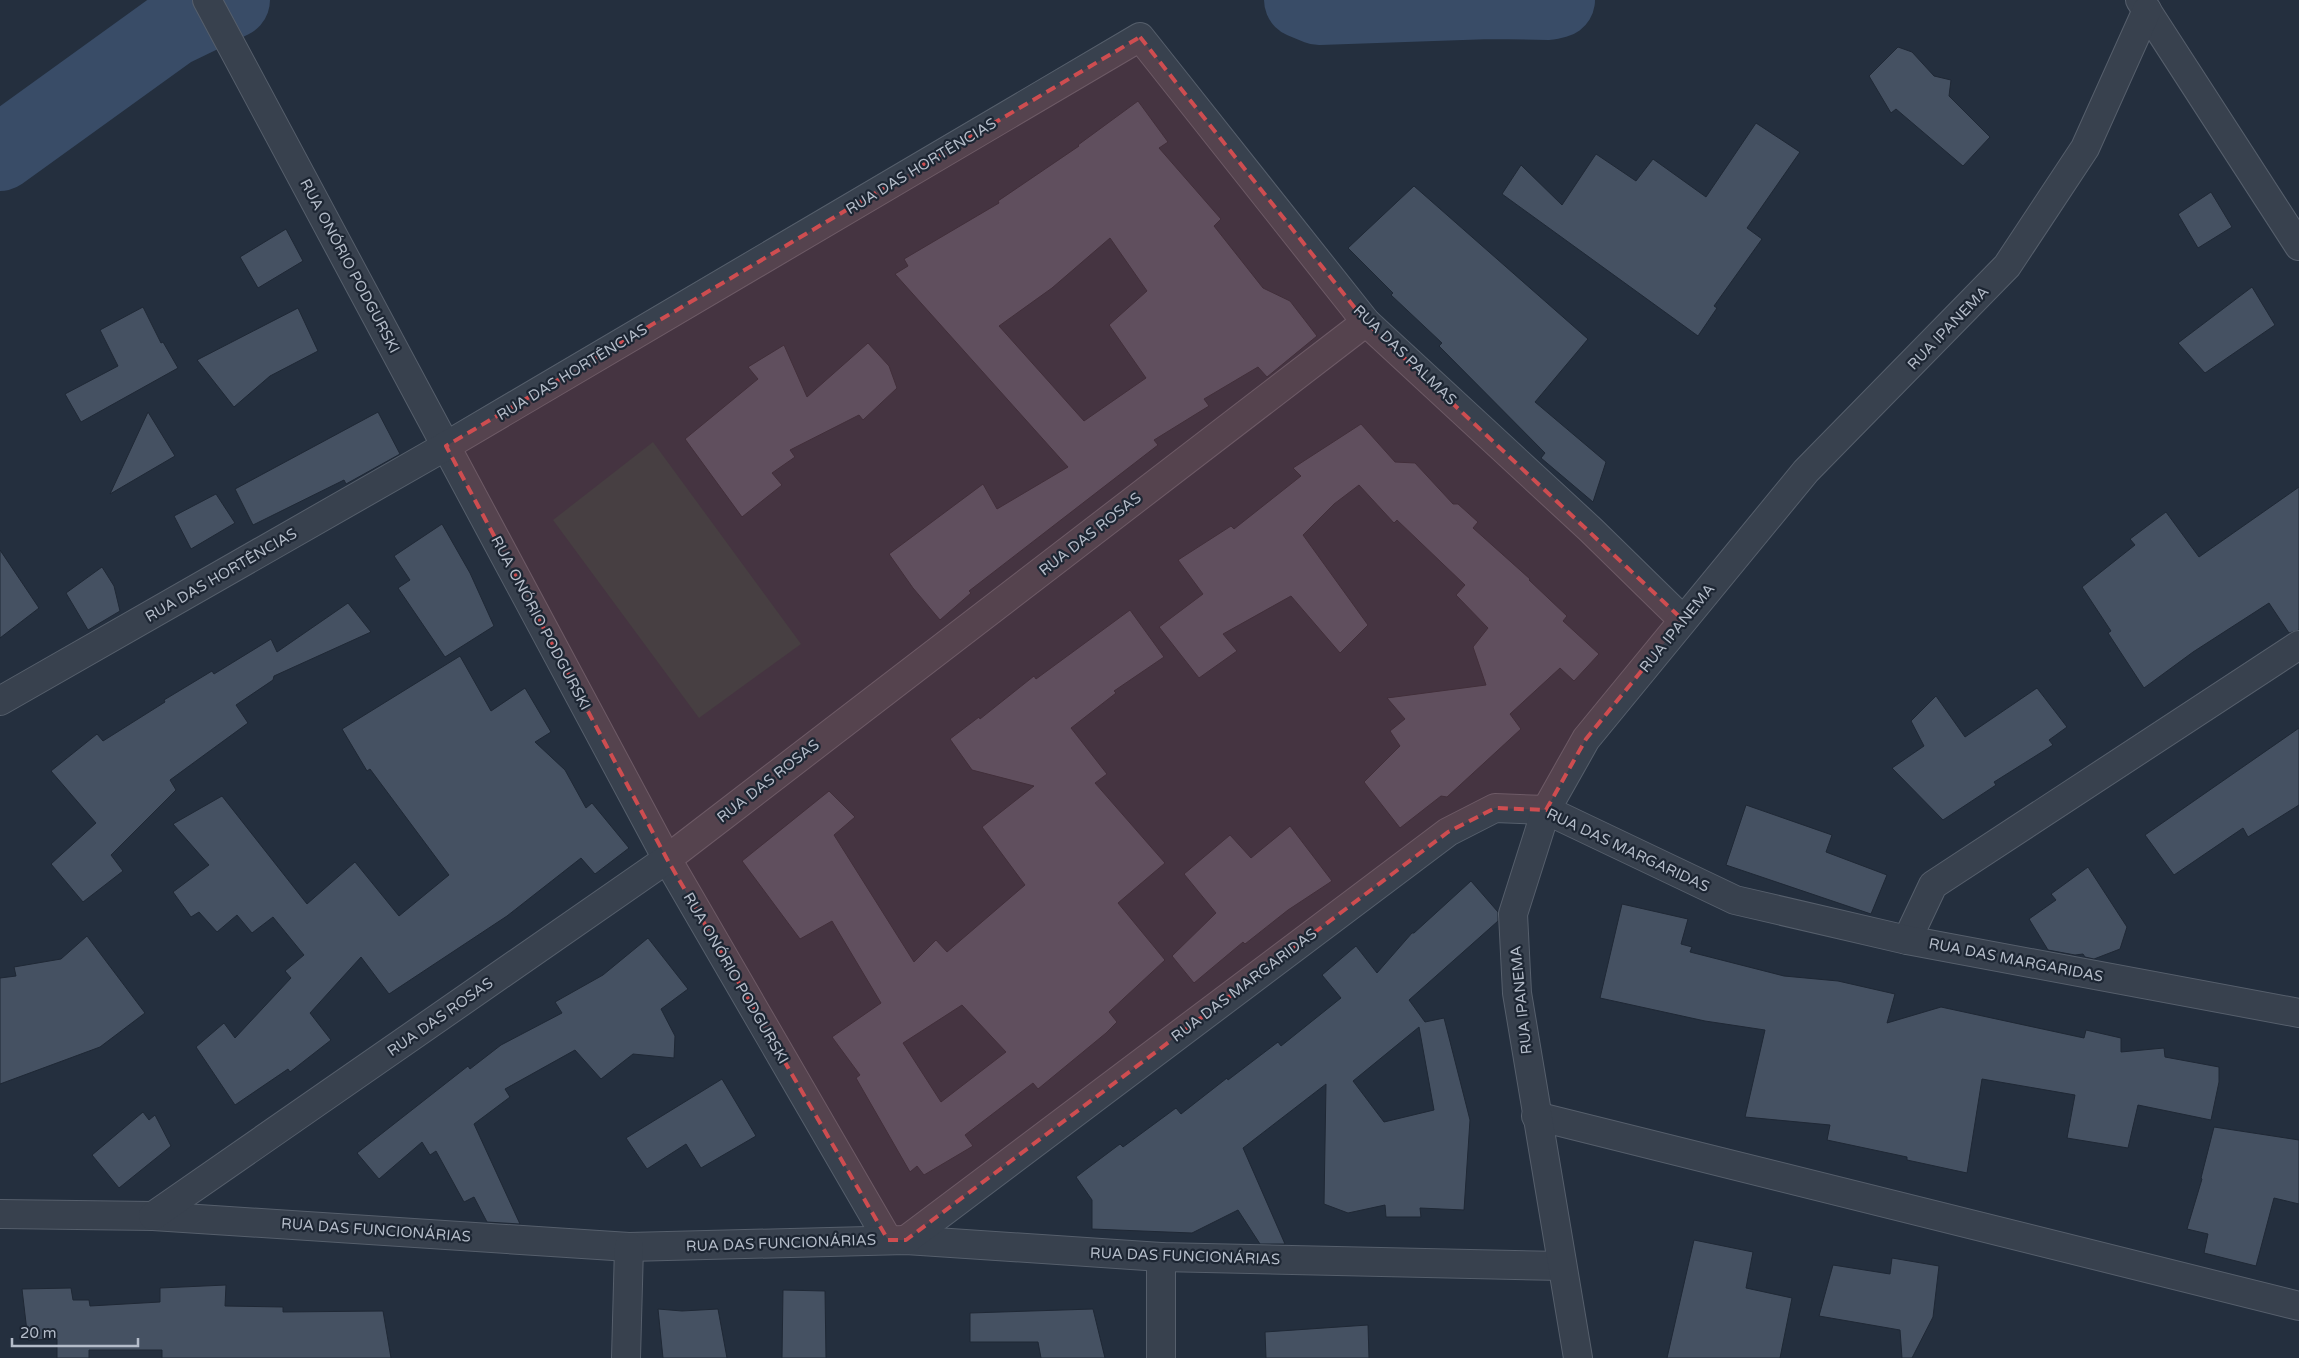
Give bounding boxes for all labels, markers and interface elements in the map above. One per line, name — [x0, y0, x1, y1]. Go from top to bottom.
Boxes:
street label: RUA DAS HORTÊNCIAS — [843, 114, 999, 218]
street label: RUA ONÓRIO PODGURSKI — [296, 176, 404, 356]
street label: RUA IPANEMA — [1904, 283, 1992, 373]
street label: RUA DAS PALMAS — [1350, 301, 1460, 409]
street label: RUA DAS HORTÊNCIAS — [494, 320, 650, 424]
street label: RUA DAS ROSAS — [1035, 489, 1145, 579]
street label: RUA DAS HORTÊNCIAS — [142, 524, 300, 626]
street label: RUA ONÓRIO PODGURSKI — [487, 533, 595, 713]
street label: RUA IPANEMA — [1636, 580, 1718, 676]
street label: RUA DAS ROSAS — [713, 736, 823, 826]
street label: RUA DAS MARGARIDAS — [1544, 804, 1712, 896]
street label: RUA ONÓRIO PODGURSKI — [680, 889, 792, 1067]
street label: RUA DAS MARGARIDAS — [1168, 924, 1320, 1046]
street label: RUA DAS MARGARIDAS — [1927, 934, 2105, 986]
street label: RUA IPANEMA — [1506, 945, 1536, 1055]
street label: RUA DAS ROSAS — [384, 974, 496, 1060]
street label: RUA DAS FUNCIONÁRIAS — [280, 1214, 472, 1246]
street label: RUA DAS FUNCIONÁRIAS — [686, 1231, 876, 1255]
street label: RUA DAS FUNCIONÁRIAS — [1090, 1244, 1280, 1268]
scale bar — [12, 1316, 139, 1348]
text: 20 m — [20, 1324, 57, 1342]

